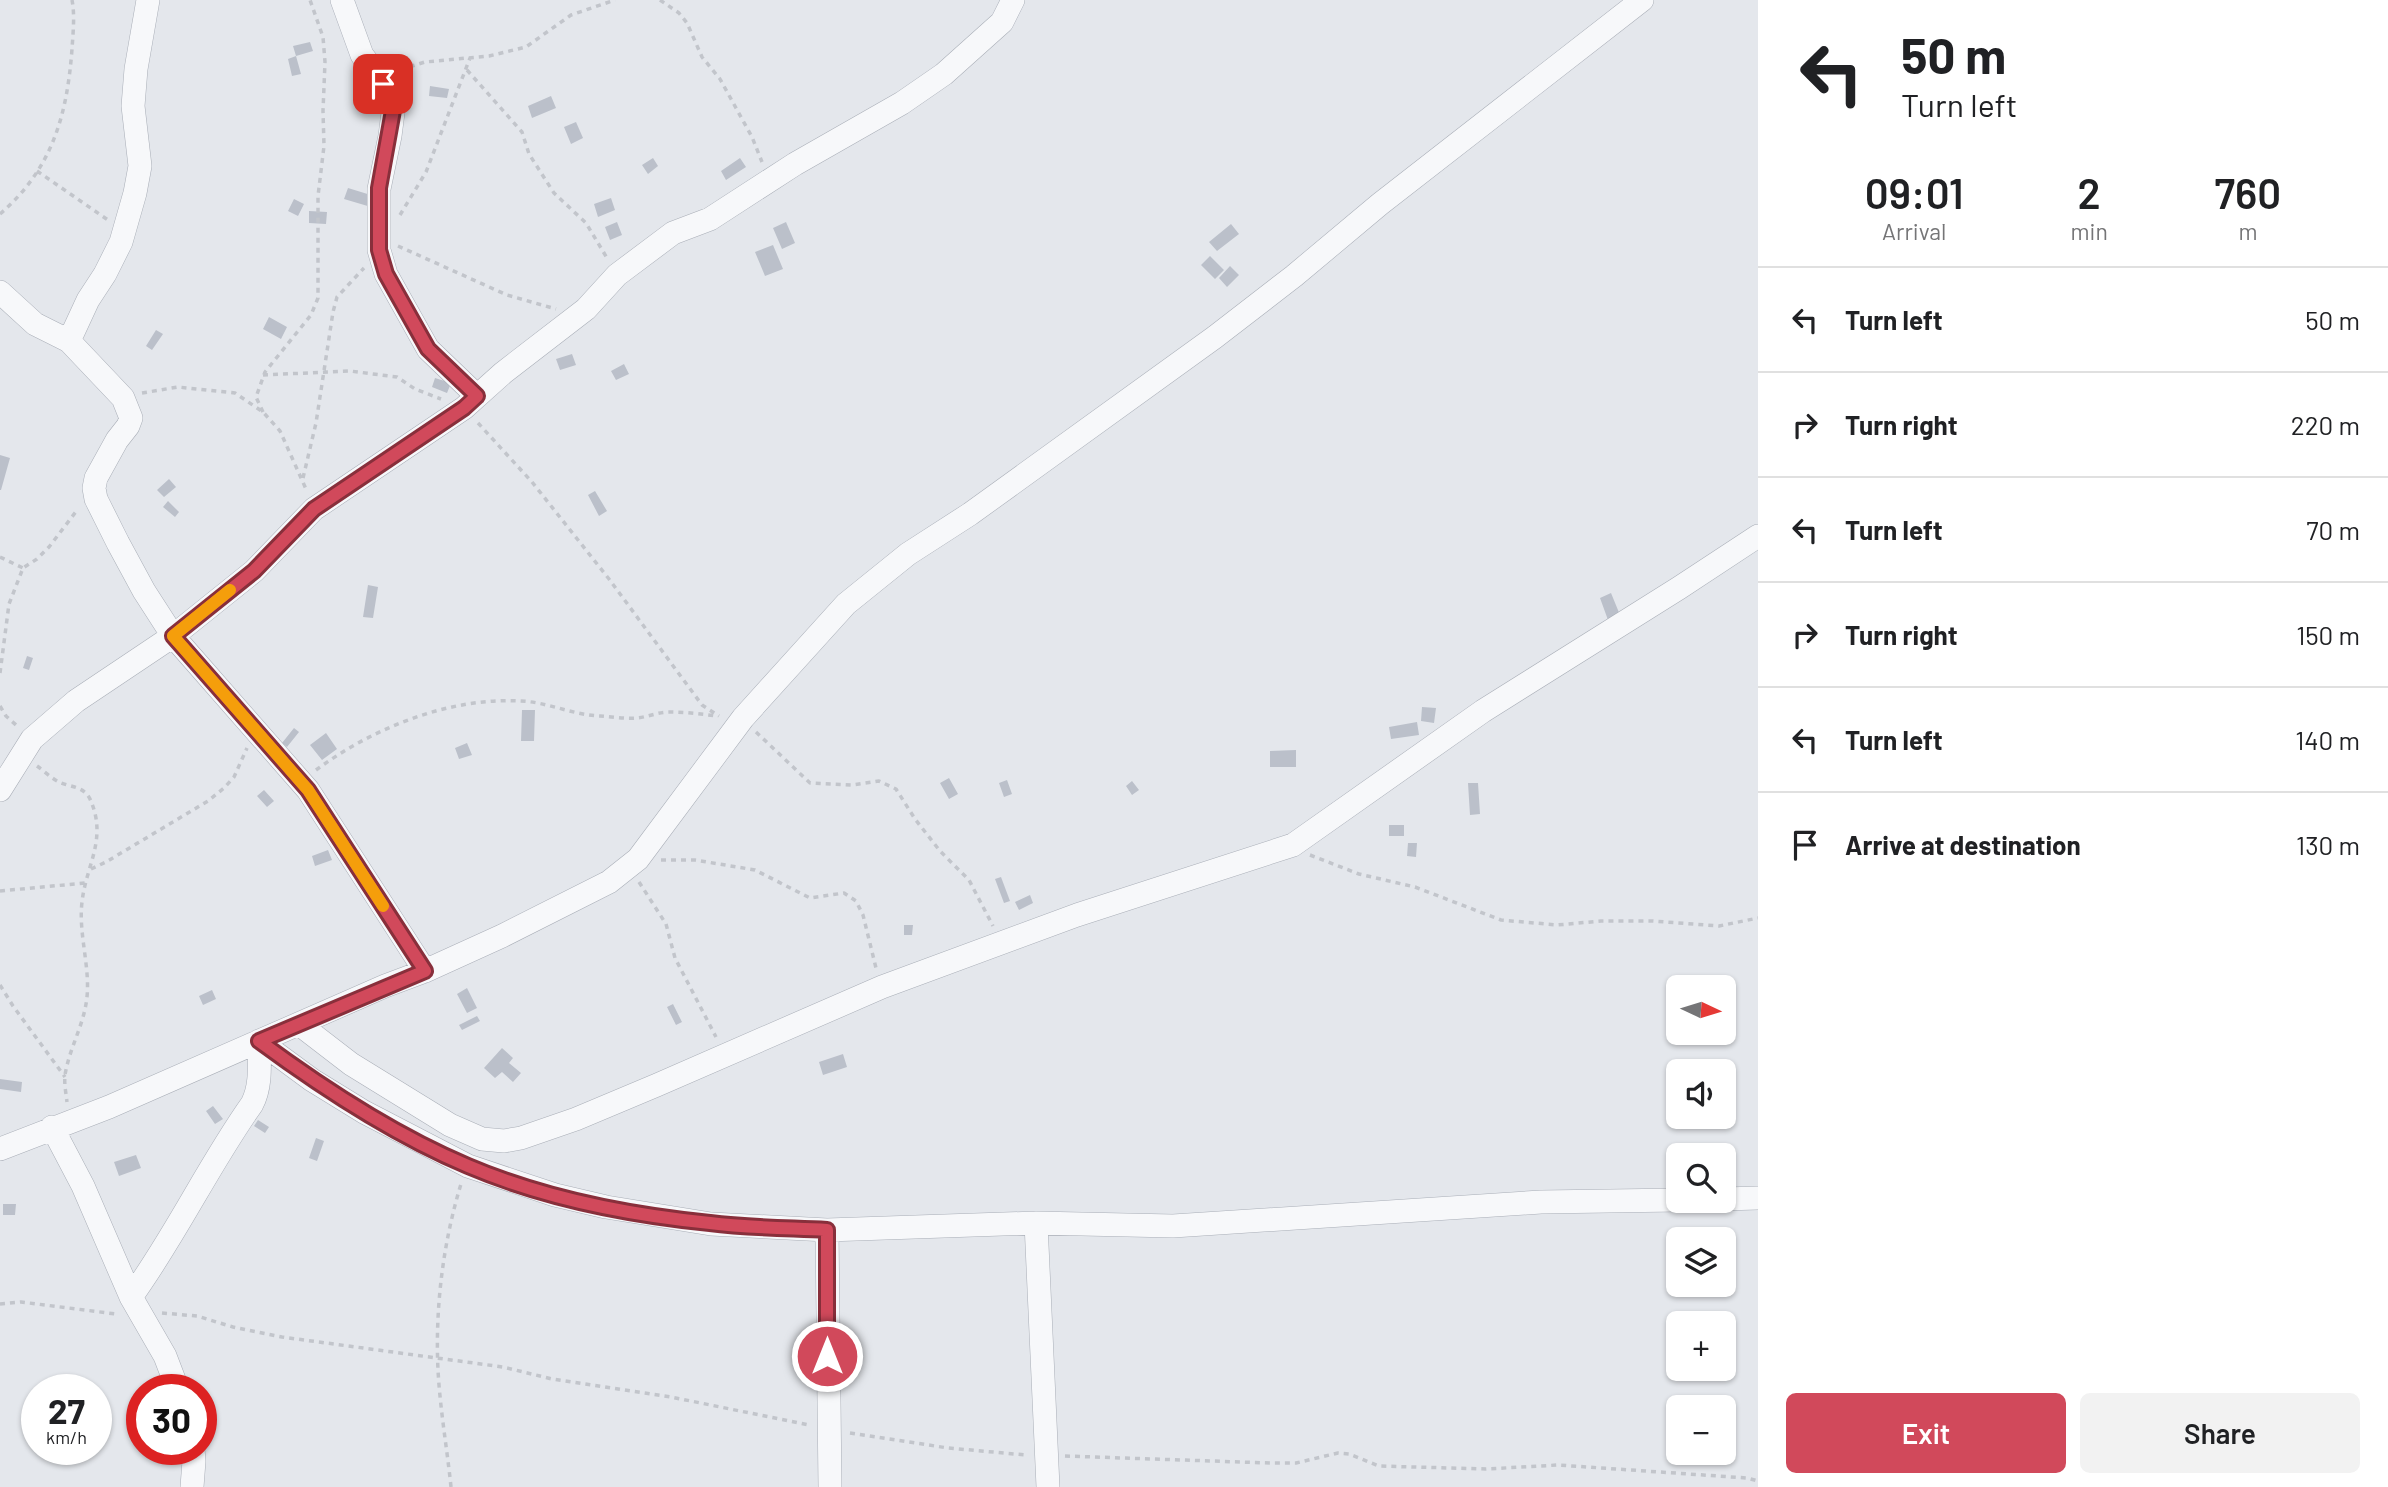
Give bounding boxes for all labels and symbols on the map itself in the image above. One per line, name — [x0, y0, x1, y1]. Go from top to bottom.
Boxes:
pin — [353, 54, 413, 114]
north arrow — [1666, 975, 1736, 1045]
position arrow — [790, 1319, 864, 1393]
speed limit sign: 30 — [126, 1374, 217, 1465]

